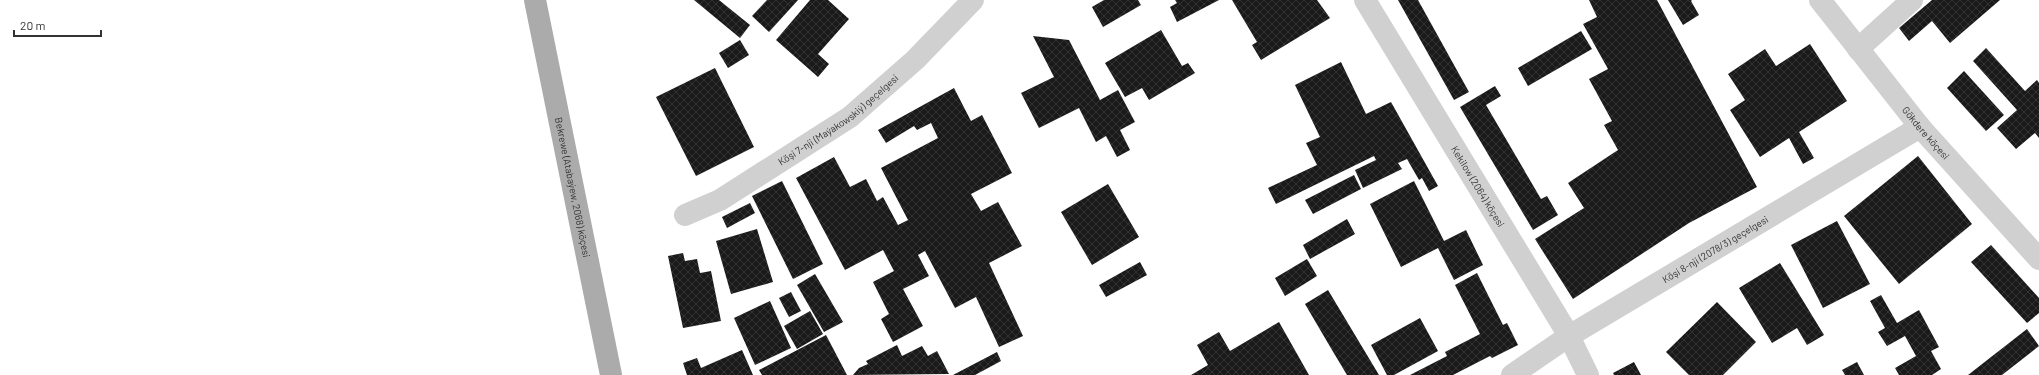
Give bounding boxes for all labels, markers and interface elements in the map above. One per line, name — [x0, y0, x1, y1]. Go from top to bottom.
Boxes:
scale bar — [14, 12, 101, 38]
text: 20 m — [20, 18, 46, 32]
street label: Köşi 7-nji (Maýakowskiý) geçelgesi — [776, 72, 901, 168]
street label: Gökdere köçesi — [1900, 104, 1952, 162]
street label: Bekrewe (Atabaýew, 2068) köçesi — [553, 116, 593, 258]
street label: Kekilow (2064) köçesi — [1449, 144, 1507, 229]
street label: Köşi 8-nji (2078/3) geçelgesi — [1660, 213, 1770, 285]

